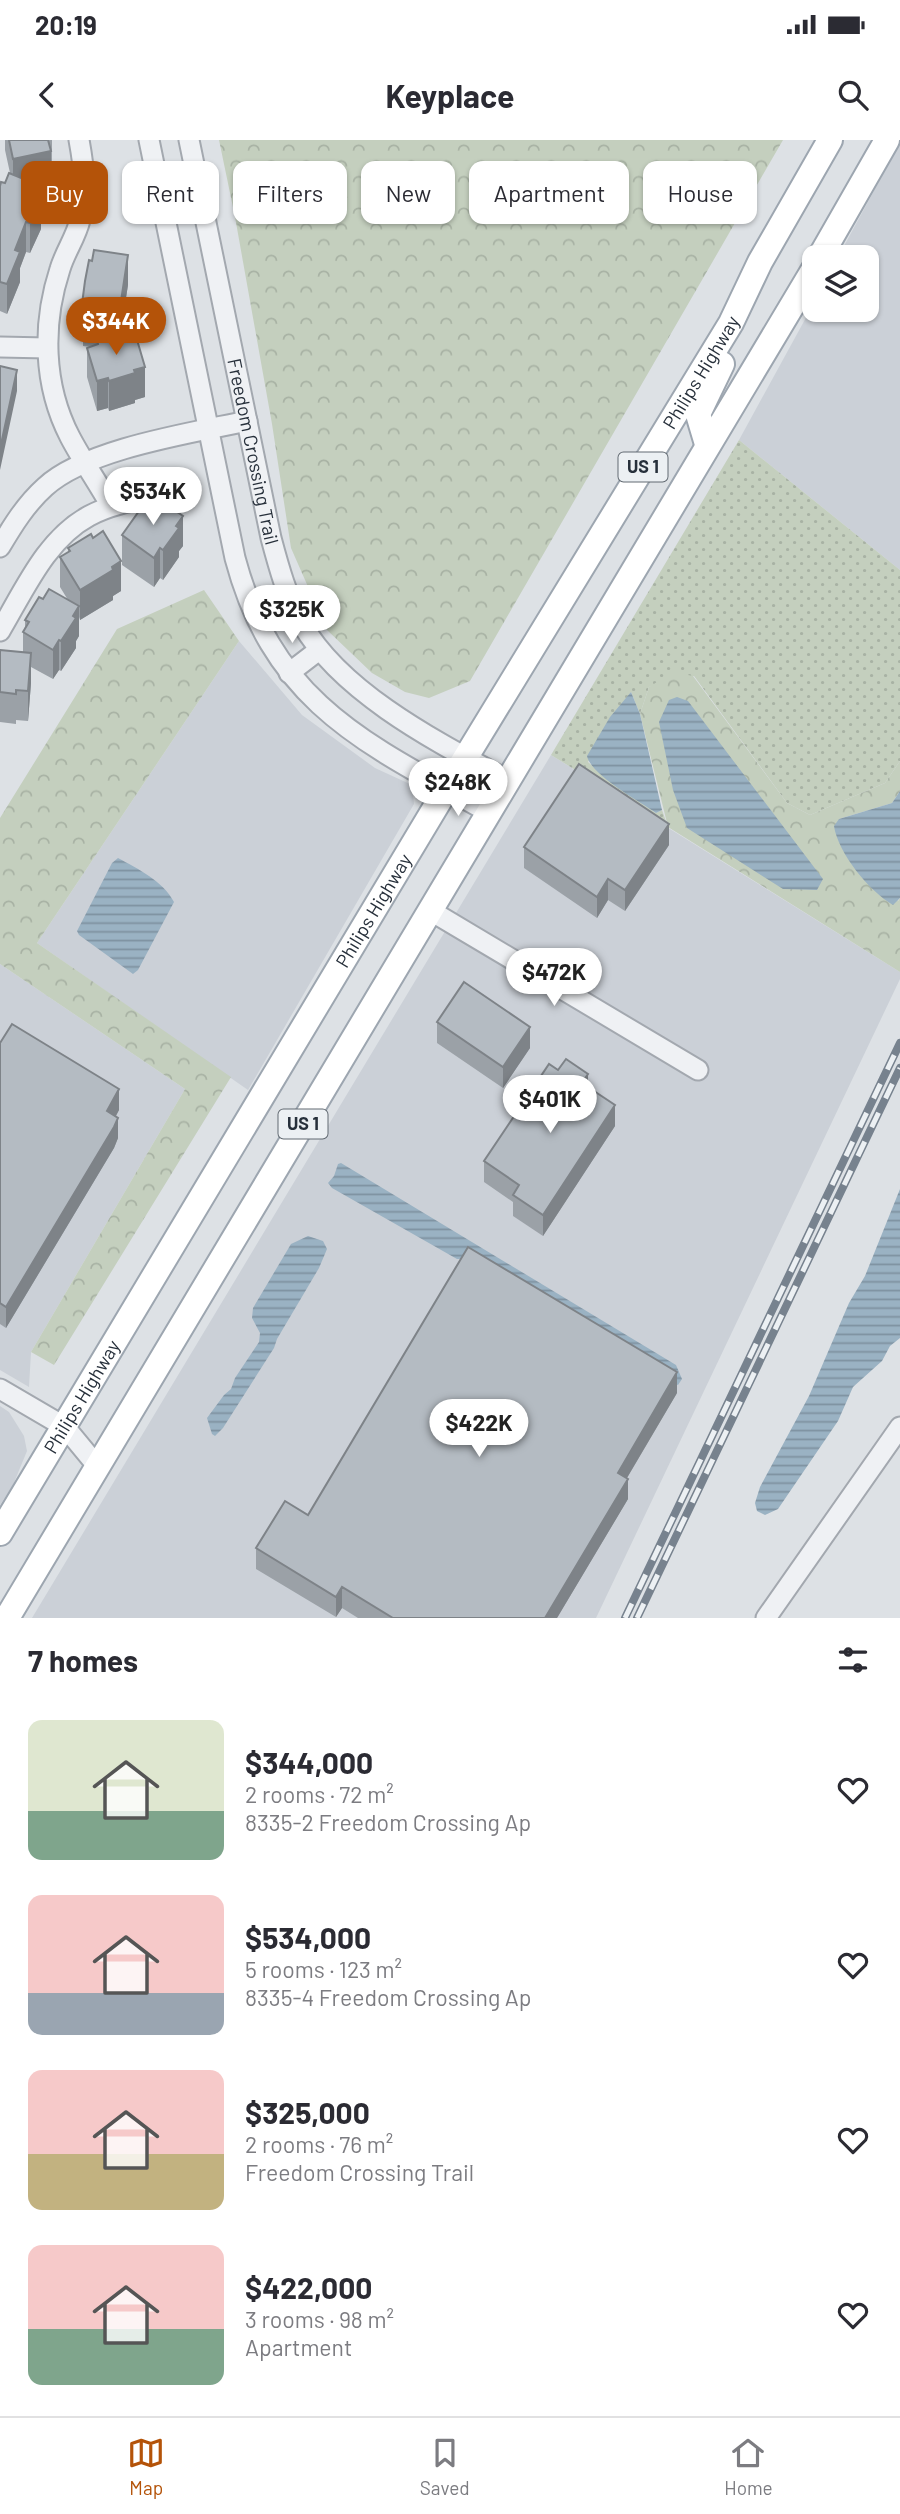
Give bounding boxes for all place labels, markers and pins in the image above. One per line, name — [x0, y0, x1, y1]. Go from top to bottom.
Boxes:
pin: $344K — [67, 298, 165, 357]
pin: $534K — [104, 468, 202, 527]
pin: $325K — [243, 586, 341, 645]
pin: $248K — [409, 758, 507, 818]
pin: $472K — [505, 948, 603, 1008]
pin: $401K — [501, 1076, 599, 1135]
pin: $422K — [430, 1400, 528, 1459]

